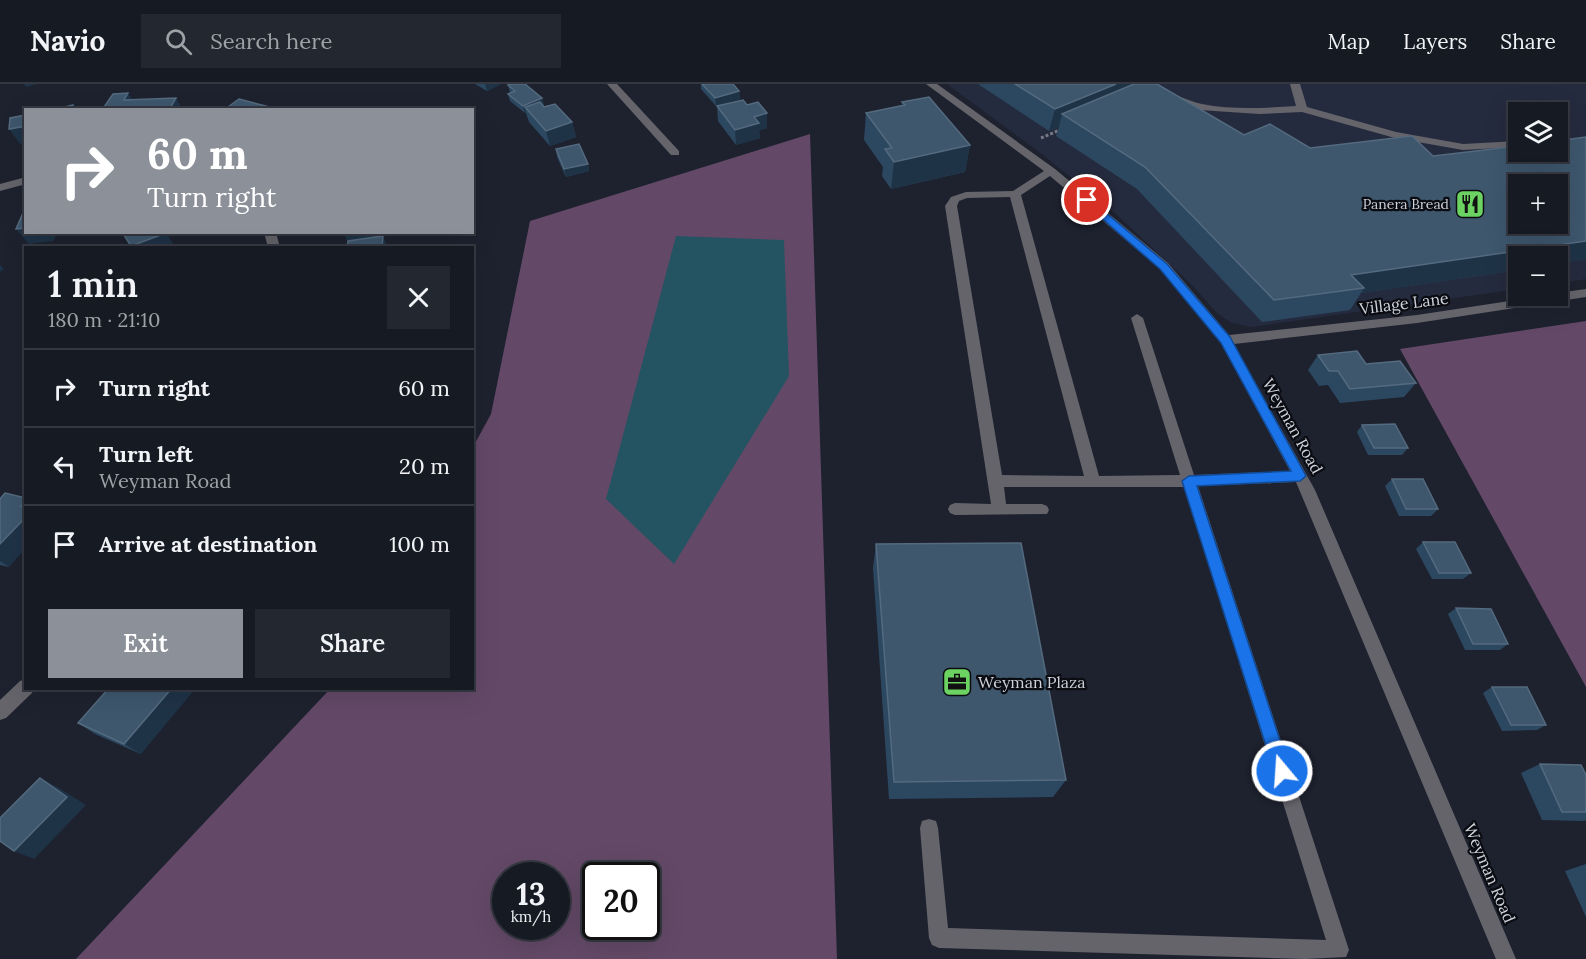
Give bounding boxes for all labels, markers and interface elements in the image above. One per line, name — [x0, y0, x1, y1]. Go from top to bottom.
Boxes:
search box — [141, 14, 561, 68]
text: Navio — [30, 23, 105, 59]
icon: search — [162, 25, 195, 58]
text: Search here — [210, 27, 332, 55]
text: Map — [1327, 28, 1370, 55]
text: Layers — [1403, 28, 1467, 55]
text: Share — [1500, 28, 1556, 55]
map controls — [1508, 102, 1568, 306]
button: layers — [1508, 102, 1568, 162]
text: 60 m — [147, 127, 248, 181]
icon: right — [48, 132, 126, 210]
pin — [1061, 174, 1112, 225]
button: + — [1508, 174, 1568, 234]
text: Turn right — [147, 180, 276, 214]
icon: arrive — [1070, 183, 1103, 216]
restaurant icon: Panera Bread — [1454, 188, 1486, 220]
place label: Panera Bread — [1363, 195, 1449, 213]
button: − — [1508, 246, 1568, 306]
text: 1 min — [48, 261, 138, 307]
button: close — [387, 266, 450, 329]
street label: Village Lane — [1357, 288, 1450, 319]
text: 180 m · 21:10 — [48, 307, 160, 332]
icon: right — [48, 372, 81, 405]
text: Turn right — [99, 374, 210, 402]
text: 60 m — [398, 374, 450, 402]
street label: Weyman Road — [1259, 375, 1328, 478]
text: Turn left — [99, 440, 193, 468]
icon: left — [48, 450, 81, 483]
text: 20 m — [399, 452, 450, 480]
text: Weyman Road — [99, 468, 231, 493]
icon: arrive — [48, 528, 81, 561]
text: Arrive at destination — [99, 530, 317, 558]
text: 100 m — [389, 530, 450, 558]
button: Exit — [48, 609, 243, 678]
button: Share — [255, 609, 450, 678]
office icon: Weyman Plaza — [941, 666, 973, 698]
place label: Weyman Plaza — [978, 672, 1085, 692]
position arrow — [1250, 739, 1314, 803]
street label: Weyman Road — [1460, 820, 1520, 926]
speed limit sign: 20 — [582, 862, 660, 940]
text: 13 — [517, 875, 545, 913]
text: km/h — [511, 907, 551, 926]

